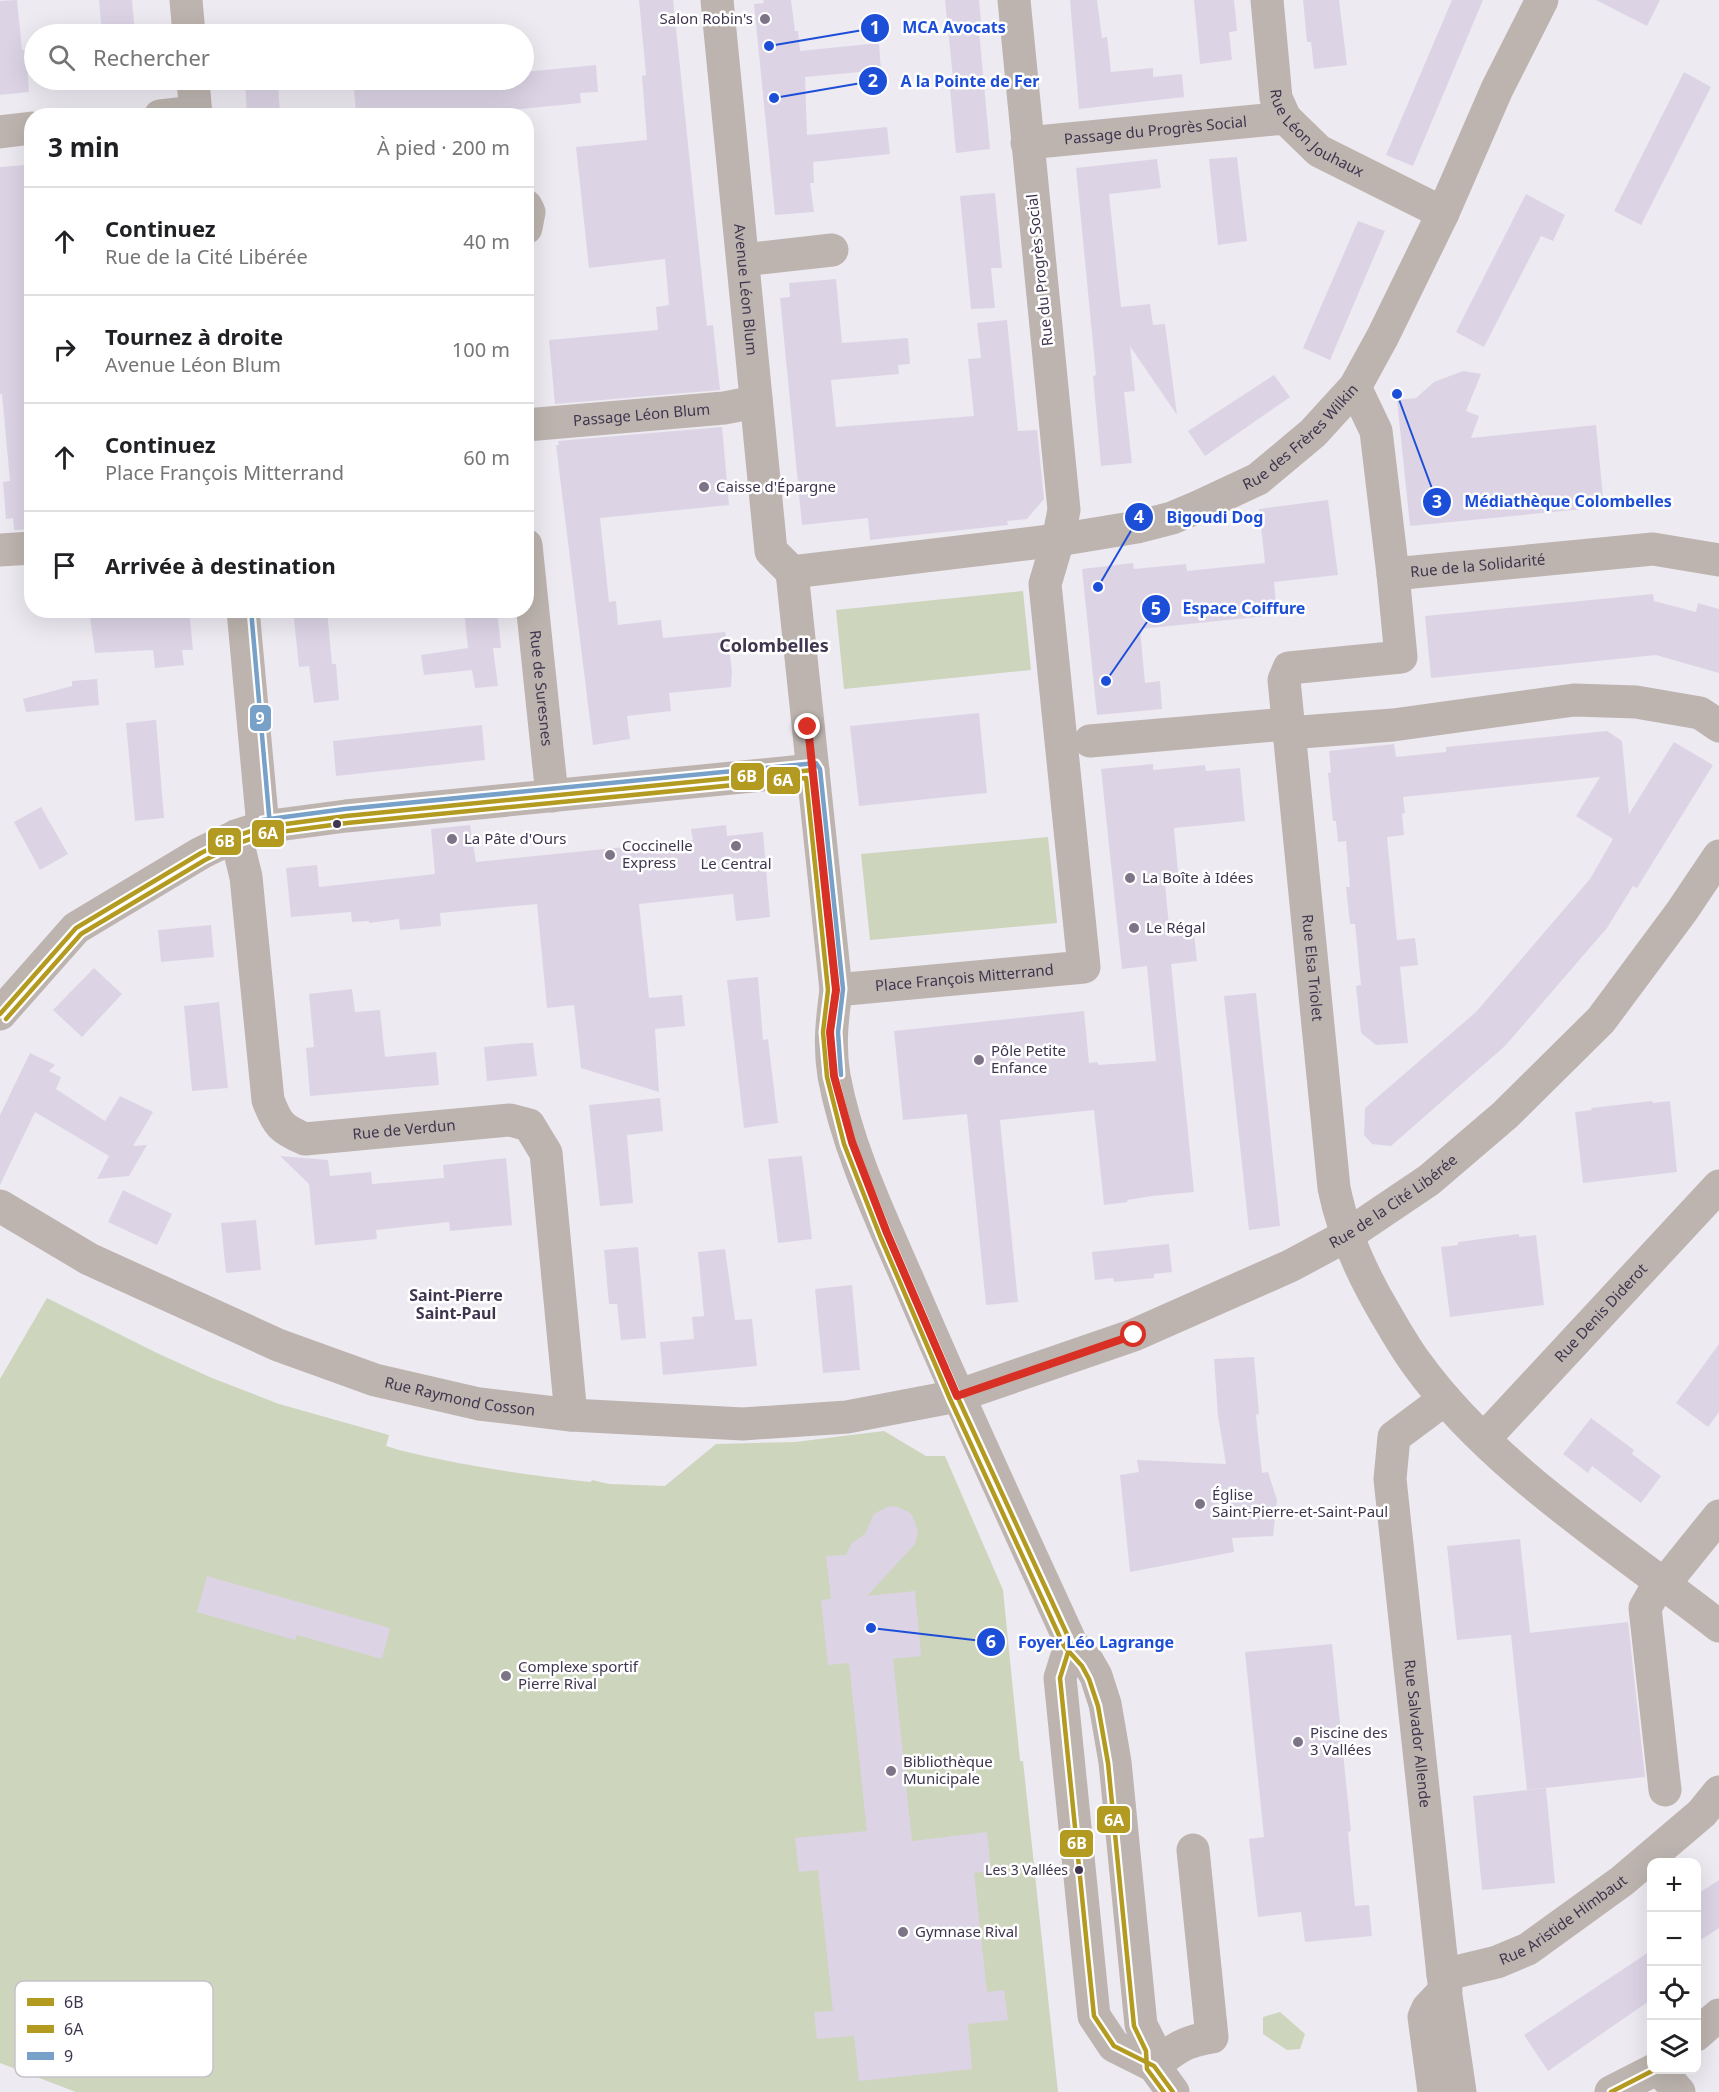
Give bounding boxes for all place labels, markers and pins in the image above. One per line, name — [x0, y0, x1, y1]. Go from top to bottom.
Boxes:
place label: Salon Robin's — [660, 8, 753, 28]
callout: MCA Avocats — [860, 11, 1018, 45]
marker: Salon Robin's — [758, 12, 772, 26]
callout: A la Pointe de Fer — [858, 64, 1051, 98]
place label: Caisse d'Épargne — [716, 476, 836, 496]
marker: Caisse d'Épargne — [697, 480, 711, 494]
callout: Médiathèque Colombelles — [1422, 485, 1684, 519]
callout: Bigoudi Dog — [1124, 500, 1275, 534]
callout: Espace Coiffure — [1141, 592, 1318, 626]
unlabelled marker — [331, 818, 343, 830]
place label: La Pâte d'Ours — [464, 828, 566, 848]
marker: La Pâte d'Ours — [445, 832, 459, 846]
place label: Coccinelle Express — [622, 835, 693, 872]
marker: Le Central — [729, 839, 743, 853]
marker: Coccinelle Express — [603, 848, 617, 862]
place label: Le Central — [700, 853, 772, 873]
place label: La Boîte à Idées — [1142, 867, 1253, 887]
marker: La Boîte à Idées — [1123, 871, 1137, 885]
place label: Le Régal — [1146, 917, 1206, 937]
marker: Le Régal — [1127, 921, 1141, 935]
place label: Pôle Petite Enfance — [991, 1040, 1066, 1077]
marker: Pôle Petite Enfance — [972, 1053, 986, 1067]
place label: Église Saint-Pierre-et-Saint-Paul — [1212, 1484, 1388, 1521]
marker: Église Saint-Pierre-et-Saint-Paul — [1193, 1497, 1207, 1511]
callout: Foyer Léo Lagrange — [976, 1625, 1186, 1659]
place label: Complexe sportif Pierre Rival — [518, 1656, 639, 1693]
marker: Complexe sportif Pierre Rival — [499, 1669, 513, 1683]
place label: Piscine des 3 Vallées — [1310, 1722, 1388, 1759]
marker: Piscine des 3 Vallées — [1291, 1735, 1305, 1749]
place label: Bibliothèque Municipale — [903, 1751, 993, 1788]
marker: Bibliothèque Municipale — [884, 1764, 898, 1778]
place label: Les 3 Vallées — [985, 1860, 1068, 1879]
marker: Les 3 Vallées — [1073, 1864, 1085, 1876]
place label: Gymnase Rival — [915, 1921, 1018, 1941]
marker: Gymnase Rival — [896, 1925, 910, 1939]

